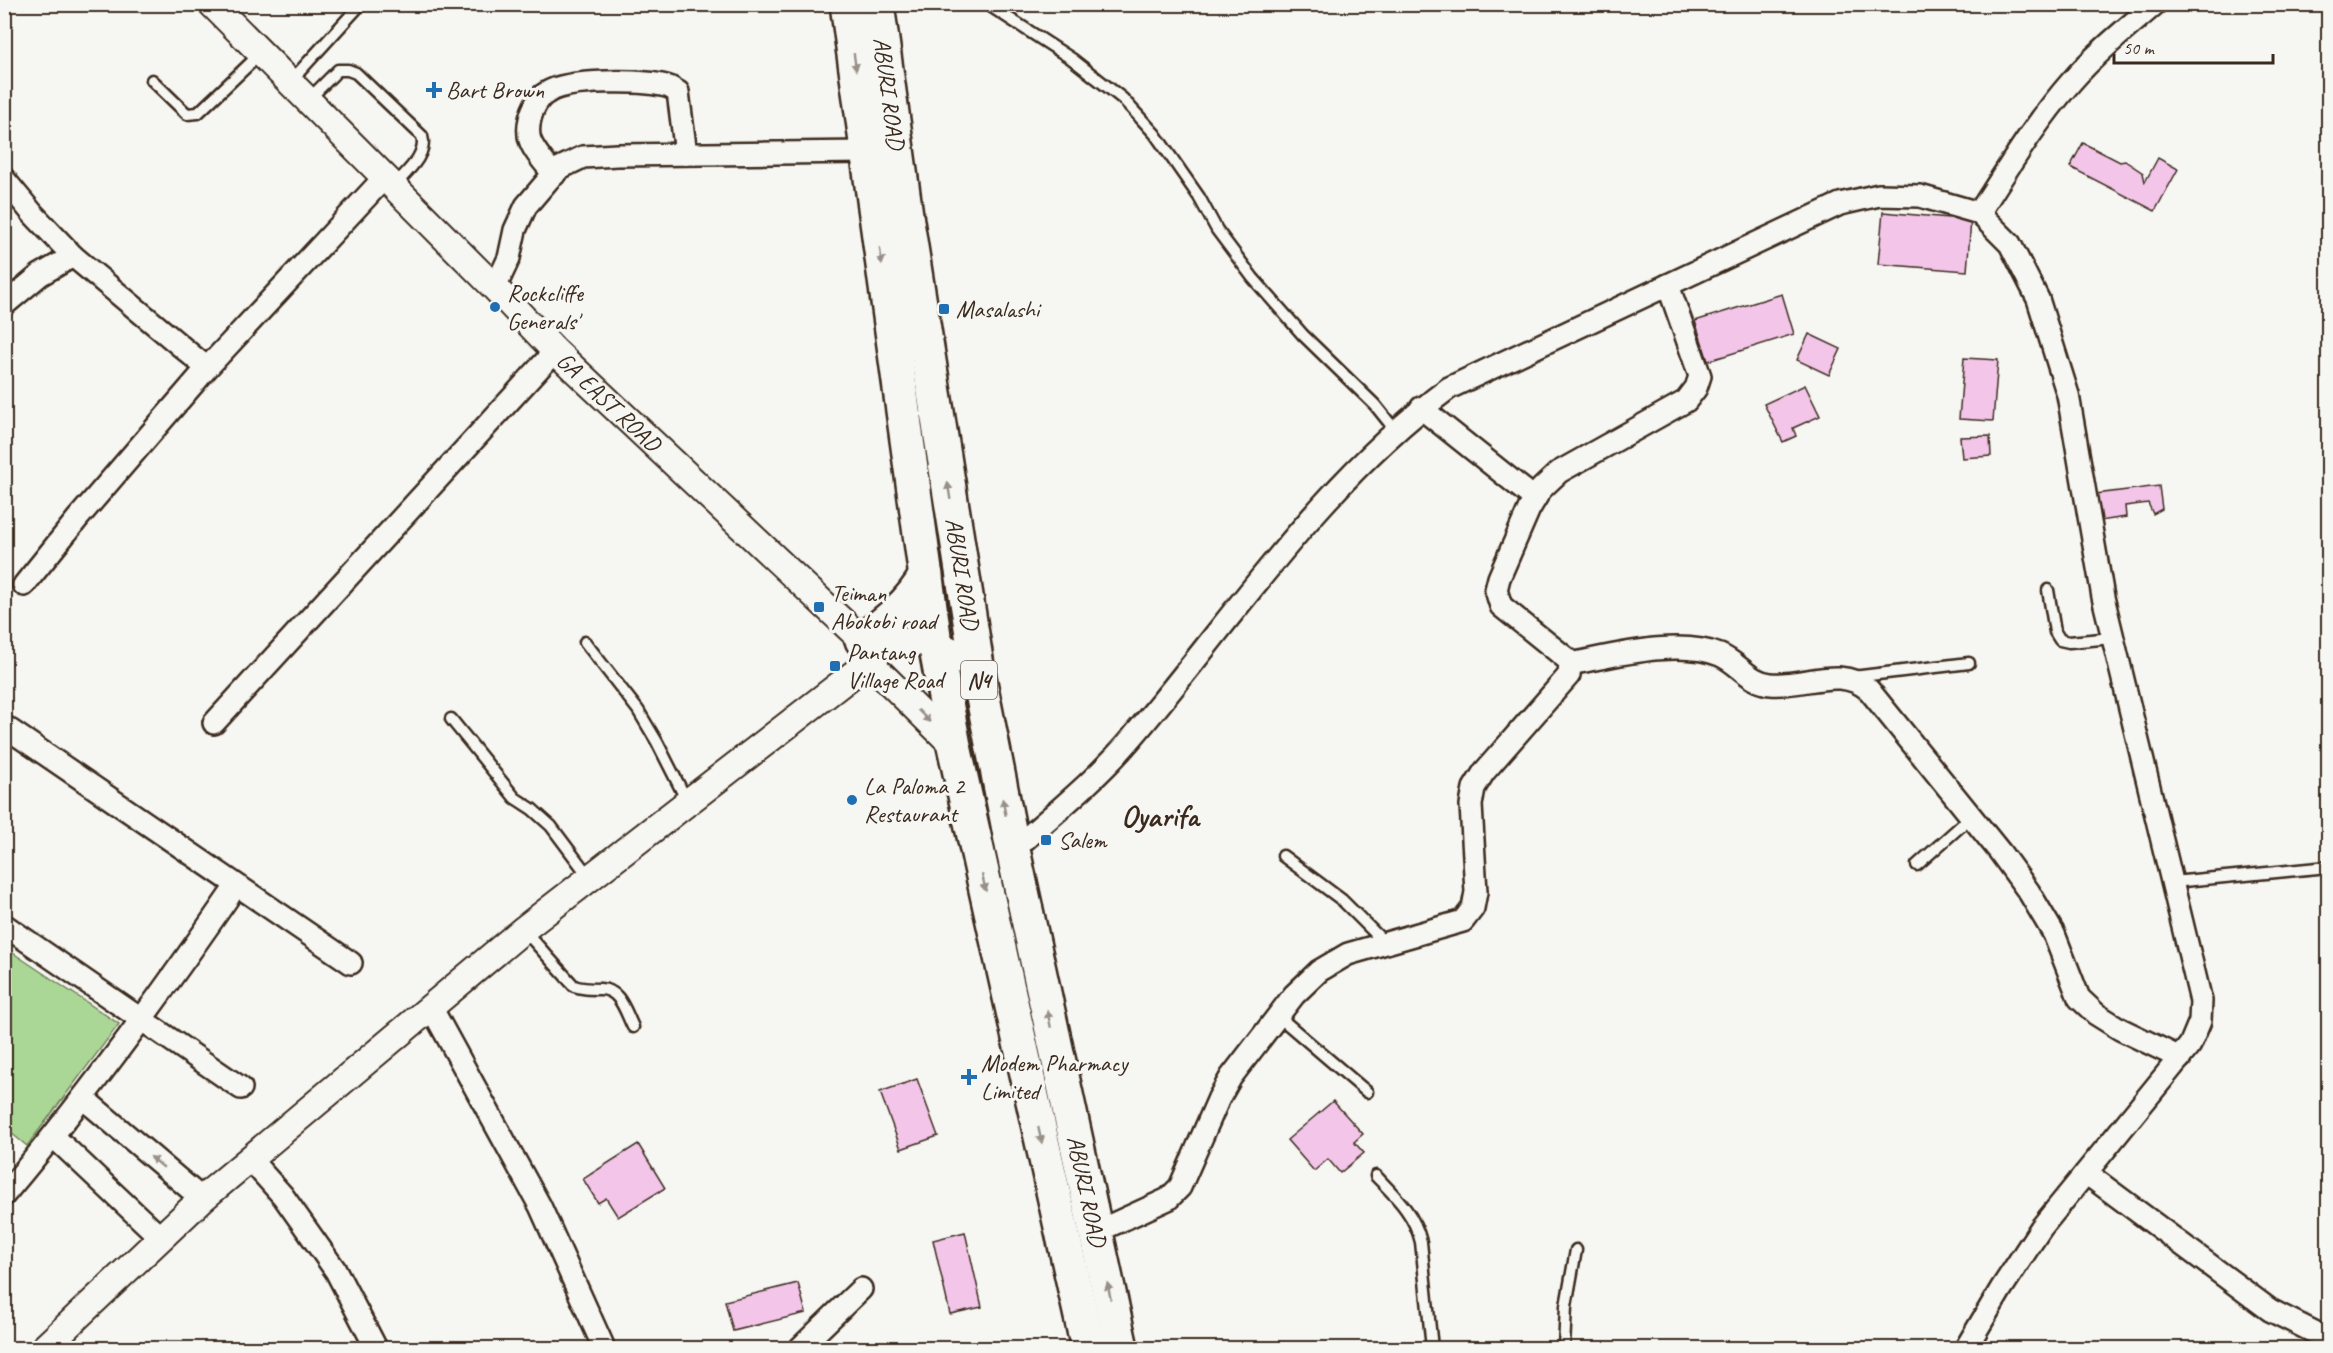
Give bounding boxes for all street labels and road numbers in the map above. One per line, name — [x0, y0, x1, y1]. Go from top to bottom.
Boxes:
street label: ABURI ROAD — [867, 35, 912, 153]
street label: GA EAST ROAD — [550, 345, 669, 460]
street label: ABURI ROAD — [939, 516, 986, 634]
road number: N4 — [961, 661, 997, 699]
street label: ABURI ROAD — [1060, 1133, 1114, 1251]

